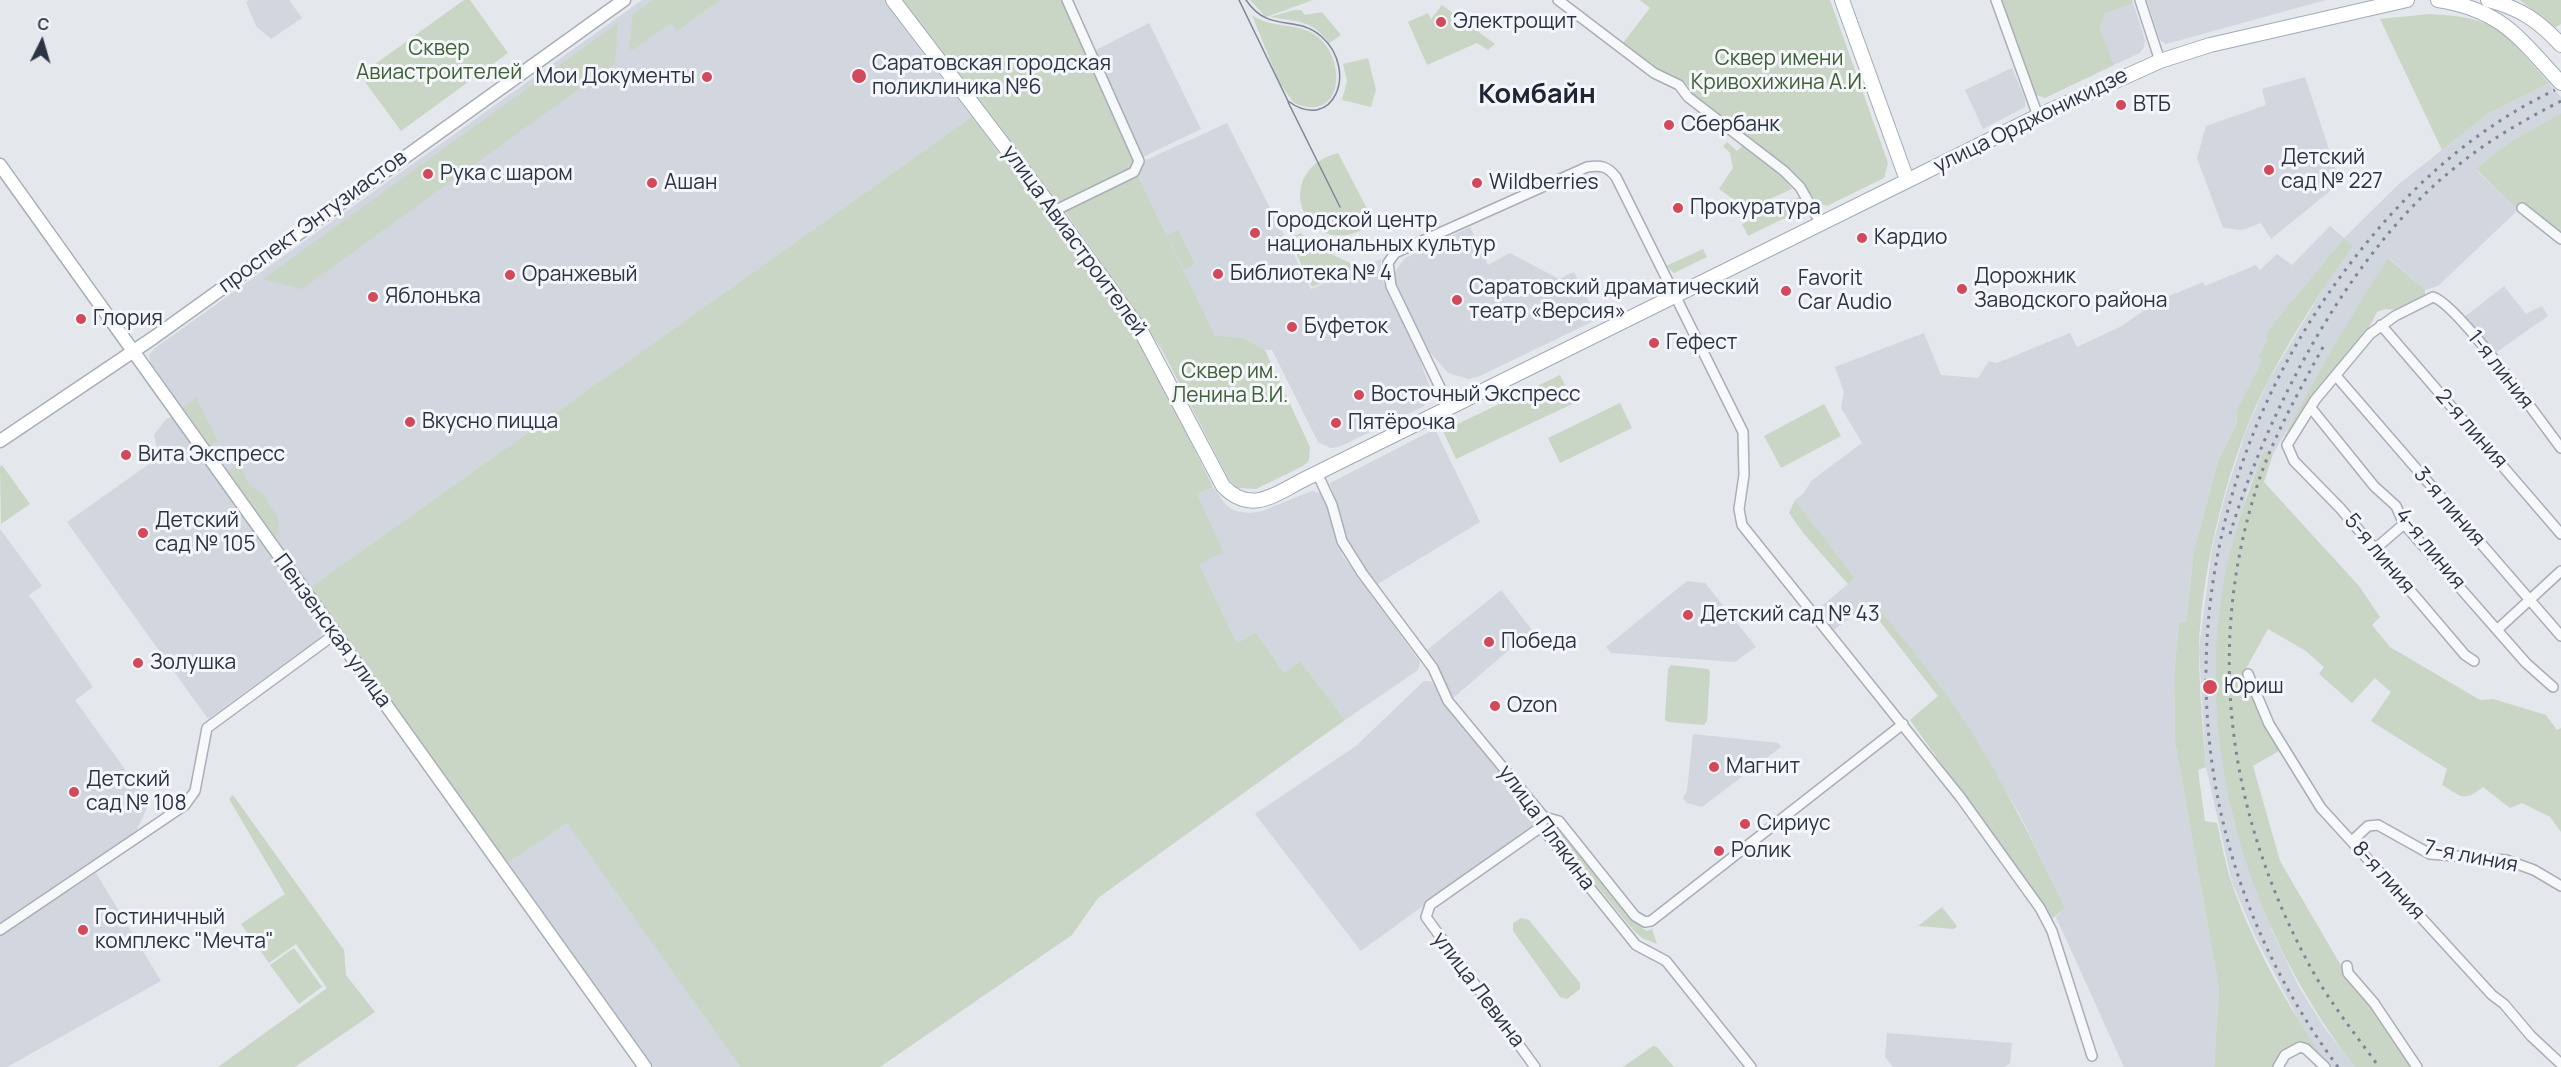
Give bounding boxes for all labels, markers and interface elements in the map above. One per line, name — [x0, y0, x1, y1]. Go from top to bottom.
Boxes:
place label: Электрощит — [1453, 9, 1577, 35]
north arrow — [12, 12, 72, 72]
text: С — [37, 13, 50, 36]
marker: Электрощит — [1434, 15, 1448, 29]
park label: Сквер Авиастроителей — [356, 36, 522, 86]
park label: Сквер имени Кривохижина А.И. — [1691, 46, 1867, 96]
place label: Саратовская городская поликлиника №6 — [872, 51, 1111, 101]
street label: улица Орджоникидзе — [1930, 63, 2132, 179]
place label: Мои Документы — [535, 64, 695, 90]
marker: Саратовская городская поликлиника №6 — [850, 67, 868, 85]
marker: Мои Документы — [700, 70, 714, 84]
district label: Комбайн — [1478, 79, 1596, 111]
place label: ВТБ — [2133, 92, 2171, 118]
marker: ВТБ — [2114, 98, 2128, 112]
place label: Сбербанк — [1681, 112, 1780, 138]
marker: Сбербанк — [1662, 118, 1676, 132]
street label: улица Авиастроителей — [996, 141, 1152, 341]
street label: проспект Энтузиастов — [214, 145, 412, 299]
place label: Детский сад № 227 — [2281, 145, 2383, 195]
place label: Рука с шаром — [440, 161, 573, 187]
marker: Детский сад № 227 — [2262, 163, 2276, 177]
marker: Рука с шаром — [421, 167, 435, 181]
place label: Ашан — [664, 170, 717, 196]
place label: Wildberries — [1489, 170, 1599, 196]
marker: Ашан — [645, 176, 659, 190]
marker: Wildberries — [1470, 176, 1484, 190]
place label: Прокуратура — [1690, 195, 1821, 221]
marker: Прокуратура — [1671, 201, 1685, 215]
place label: Городской центр национальных культур — [1267, 208, 1496, 258]
place label: Кардио — [1874, 225, 1947, 251]
marker: Городской центр национальных культур — [1248, 226, 1262, 240]
marker: Кардио — [1855, 231, 1869, 245]
place label: Библиотека № 4 — [1230, 261, 1392, 287]
place label: Оранжевый — [522, 262, 637, 288]
place label: Дорожник Заводского района — [1974, 264, 2167, 314]
place label: Favorit Car Audio — [1798, 266, 1892, 316]
marker: Библиотека № 4 — [1211, 267, 1225, 281]
marker: Оранжевый — [503, 268, 517, 282]
place label: Саратовский драматический театр «Версия» — [1469, 275, 1759, 325]
marker: Дорожник Заводского района — [1955, 282, 1969, 296]
place label: Яблонька — [385, 284, 481, 310]
marker: Favorit Car Audio — [1779, 284, 1793, 298]
marker: Яблонька — [366, 290, 380, 304]
marker: Саратовский драматический театр «Версия» — [1450, 293, 1464, 307]
place label: Глория — [93, 306, 163, 332]
marker: Глория — [74, 312, 88, 326]
place label: Буфеток — [1304, 314, 1388, 340]
marker: Буфеток — [1285, 320, 1299, 334]
street label: 1-я линия — [2462, 326, 2538, 414]
place label: Гефест — [1666, 330, 1737, 356]
marker: Гефест — [1647, 336, 1661, 350]
park label: Сквер им. Ленина В.И. — [1172, 359, 1288, 409]
place label: Восточный Экспресс — [1371, 382, 1581, 408]
street label: 2-я линия — [2430, 384, 2512, 474]
marker: Восточный Экспресс — [1352, 388, 1366, 402]
place label: Вкусно пицца — [422, 409, 558, 435]
place label: Пятёрочка — [1348, 410, 1455, 436]
marker: Вкусно пицца — [403, 415, 417, 429]
marker: Пятёрочка — [1329, 416, 1343, 430]
place label: Вита Экспресс — [138, 442, 285, 468]
marker: Вита Экспресс — [119, 448, 133, 462]
street label: 3-я линия — [2408, 462, 2490, 552]
street label: 4-я линия — [2390, 503, 2470, 595]
place label: Детский сад № 105 — [155, 508, 256, 558]
street label: 5-я линия — [2338, 509, 2420, 599]
marker: Детский сад № 105 — [136, 526, 150, 540]
street label: Пензенская улица — [268, 549, 396, 713]
place label: Детский сад № 43 — [1700, 602, 1880, 628]
marker: Детский сад № 43 — [1681, 608, 1695, 622]
place label: Победа — [1501, 629, 1577, 655]
marker: Победа — [1482, 635, 1496, 649]
place label: Золушка — [150, 650, 236, 676]
marker: Золушка — [131, 656, 145, 670]
place label: Юриш — [2224, 674, 2284, 700]
marker: Юриш — [2201, 678, 2219, 696]
place label: Ozon — [1507, 693, 1557, 719]
marker: Ozon — [1488, 699, 1502, 713]
place label: Магнит — [1726, 754, 1800, 780]
marker: Магнит — [1707, 760, 1721, 774]
street label: улица Плякина — [1492, 761, 1600, 895]
place label: Детский сад № 108 — [86, 767, 187, 817]
marker: Детский сад № 108 — [67, 785, 81, 799]
place label: Сириус — [1757, 811, 1831, 837]
marker: Сириус — [1738, 817, 1752, 831]
street label: 7-я линия — [2422, 836, 2520, 878]
street label: 8-я линия — [2346, 837, 2430, 925]
place label: Ролик — [1731, 838, 1791, 864]
marker: Ролик — [1712, 844, 1726, 858]
place label: Гостиничный комплекс "Мечта" — [95, 905, 274, 955]
marker: Гостиничный комплекс "Мечта" — [76, 923, 90, 937]
street label: улица Левина — [1426, 927, 1530, 1053]

